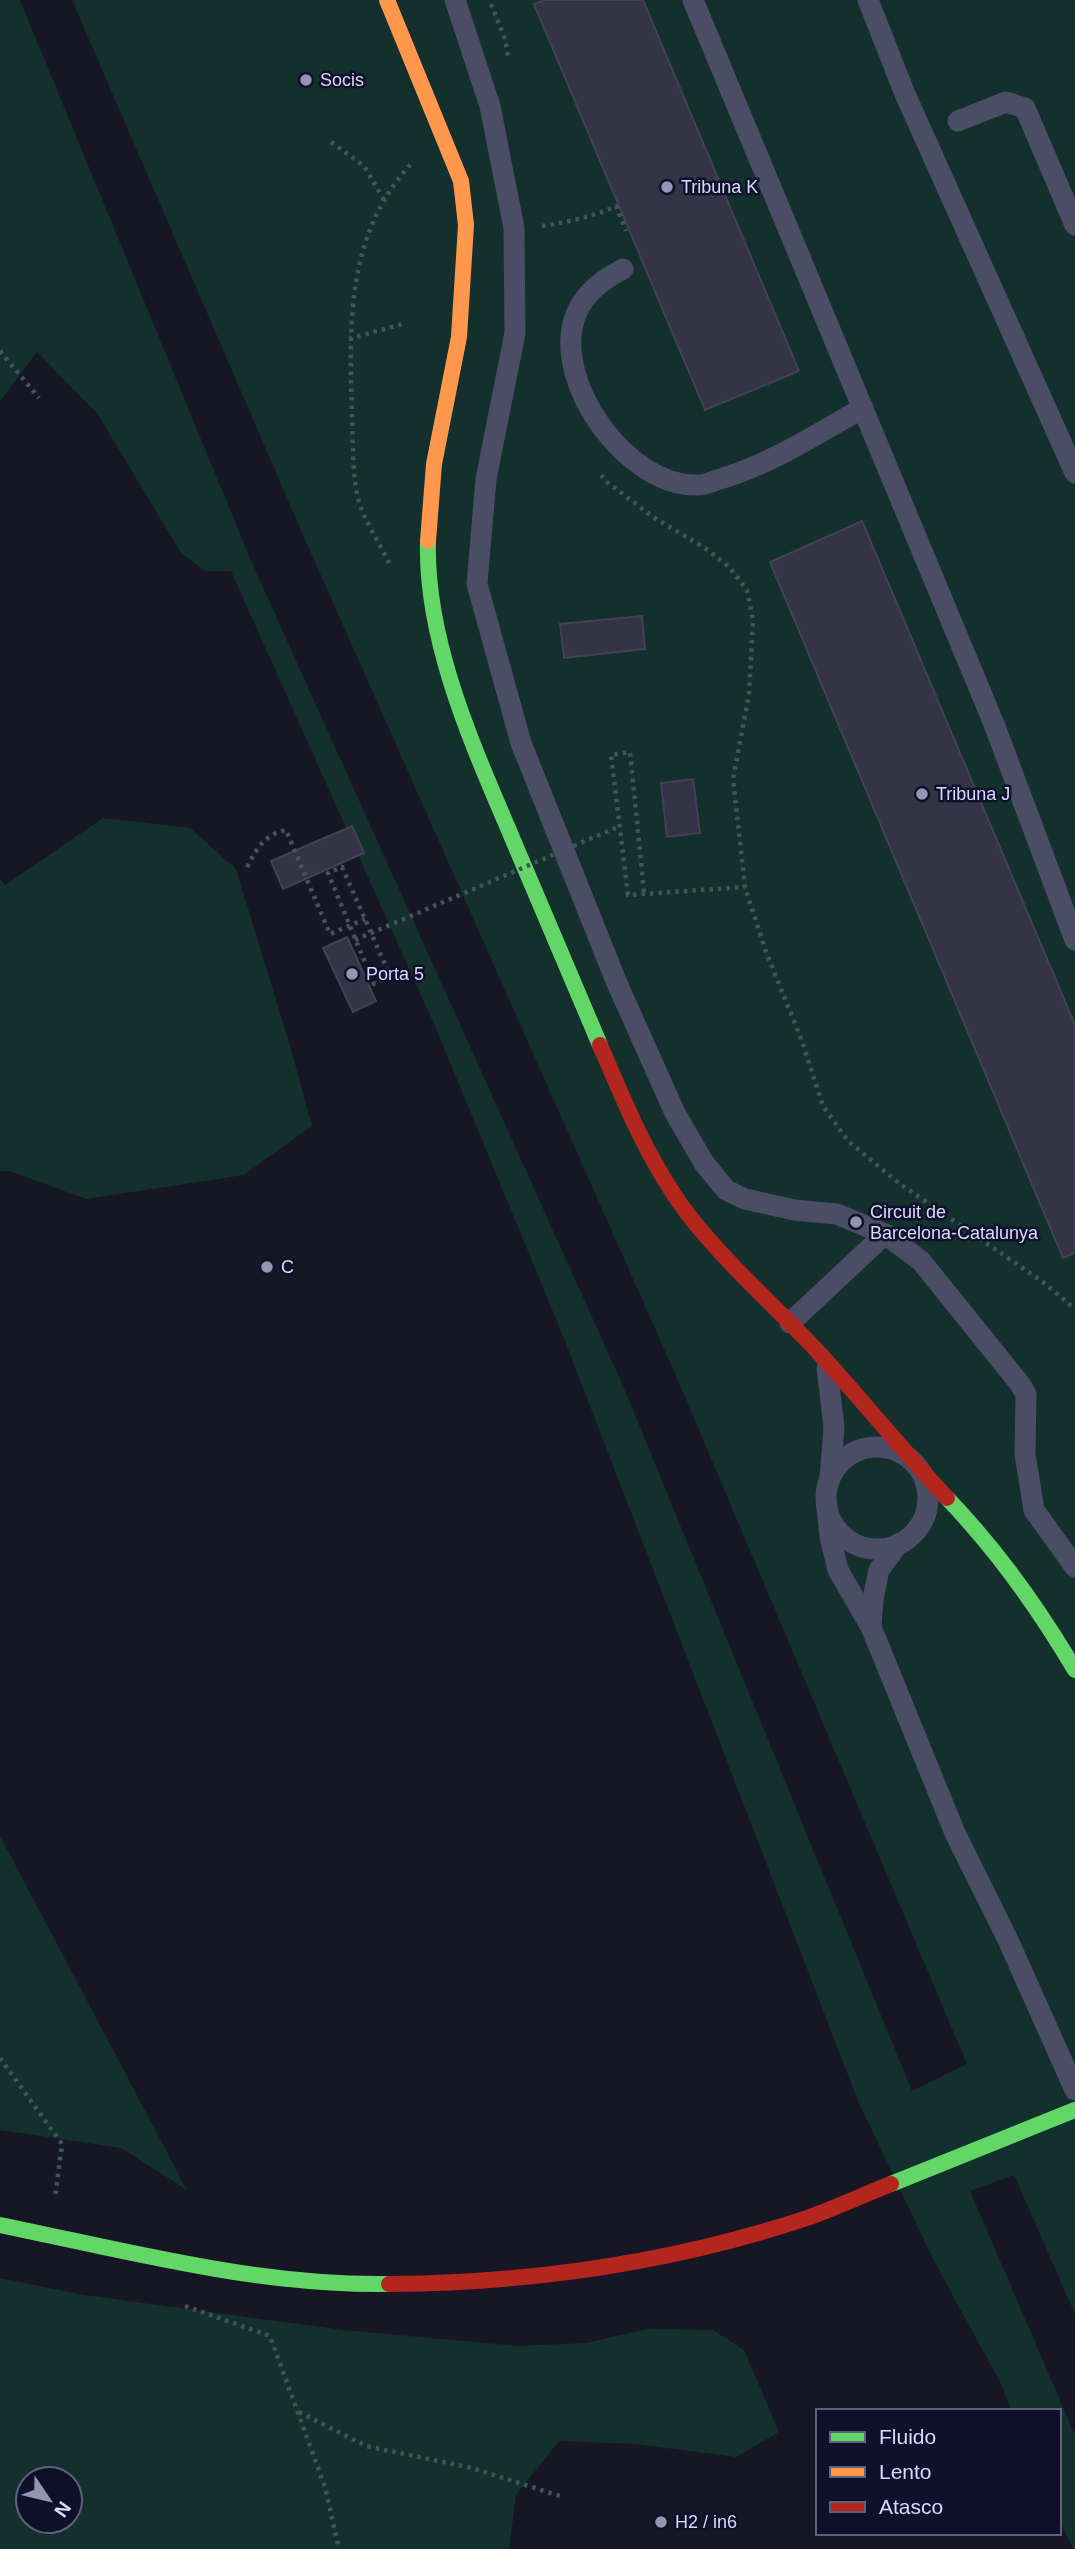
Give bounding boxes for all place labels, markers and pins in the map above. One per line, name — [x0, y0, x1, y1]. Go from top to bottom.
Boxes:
place label: Socis — [320, 70, 364, 90]
marker: Socis — [298, 72, 314, 88]
place label: Tribuna K — [681, 177, 758, 197]
marker: Tribuna K — [659, 179, 675, 195]
place label: Tribuna J — [936, 784, 1010, 804]
marker: Tribuna J — [914, 786, 930, 802]
place label: Porta 5 — [366, 964, 424, 984]
marker: Porta 5 — [344, 966, 360, 982]
place label: Circuit de Barcelona-Catalunya — [870, 1202, 1039, 1243]
marker: Circuit de Barcelona-Catalunya — [848, 1214, 864, 1230]
place label: C — [281, 1257, 294, 1277]
marker: C — [259, 1259, 275, 1275]
place label: H2 / in6 — [675, 2512, 737, 2532]
marker: H2 / in6 — [653, 2514, 669, 2530]

